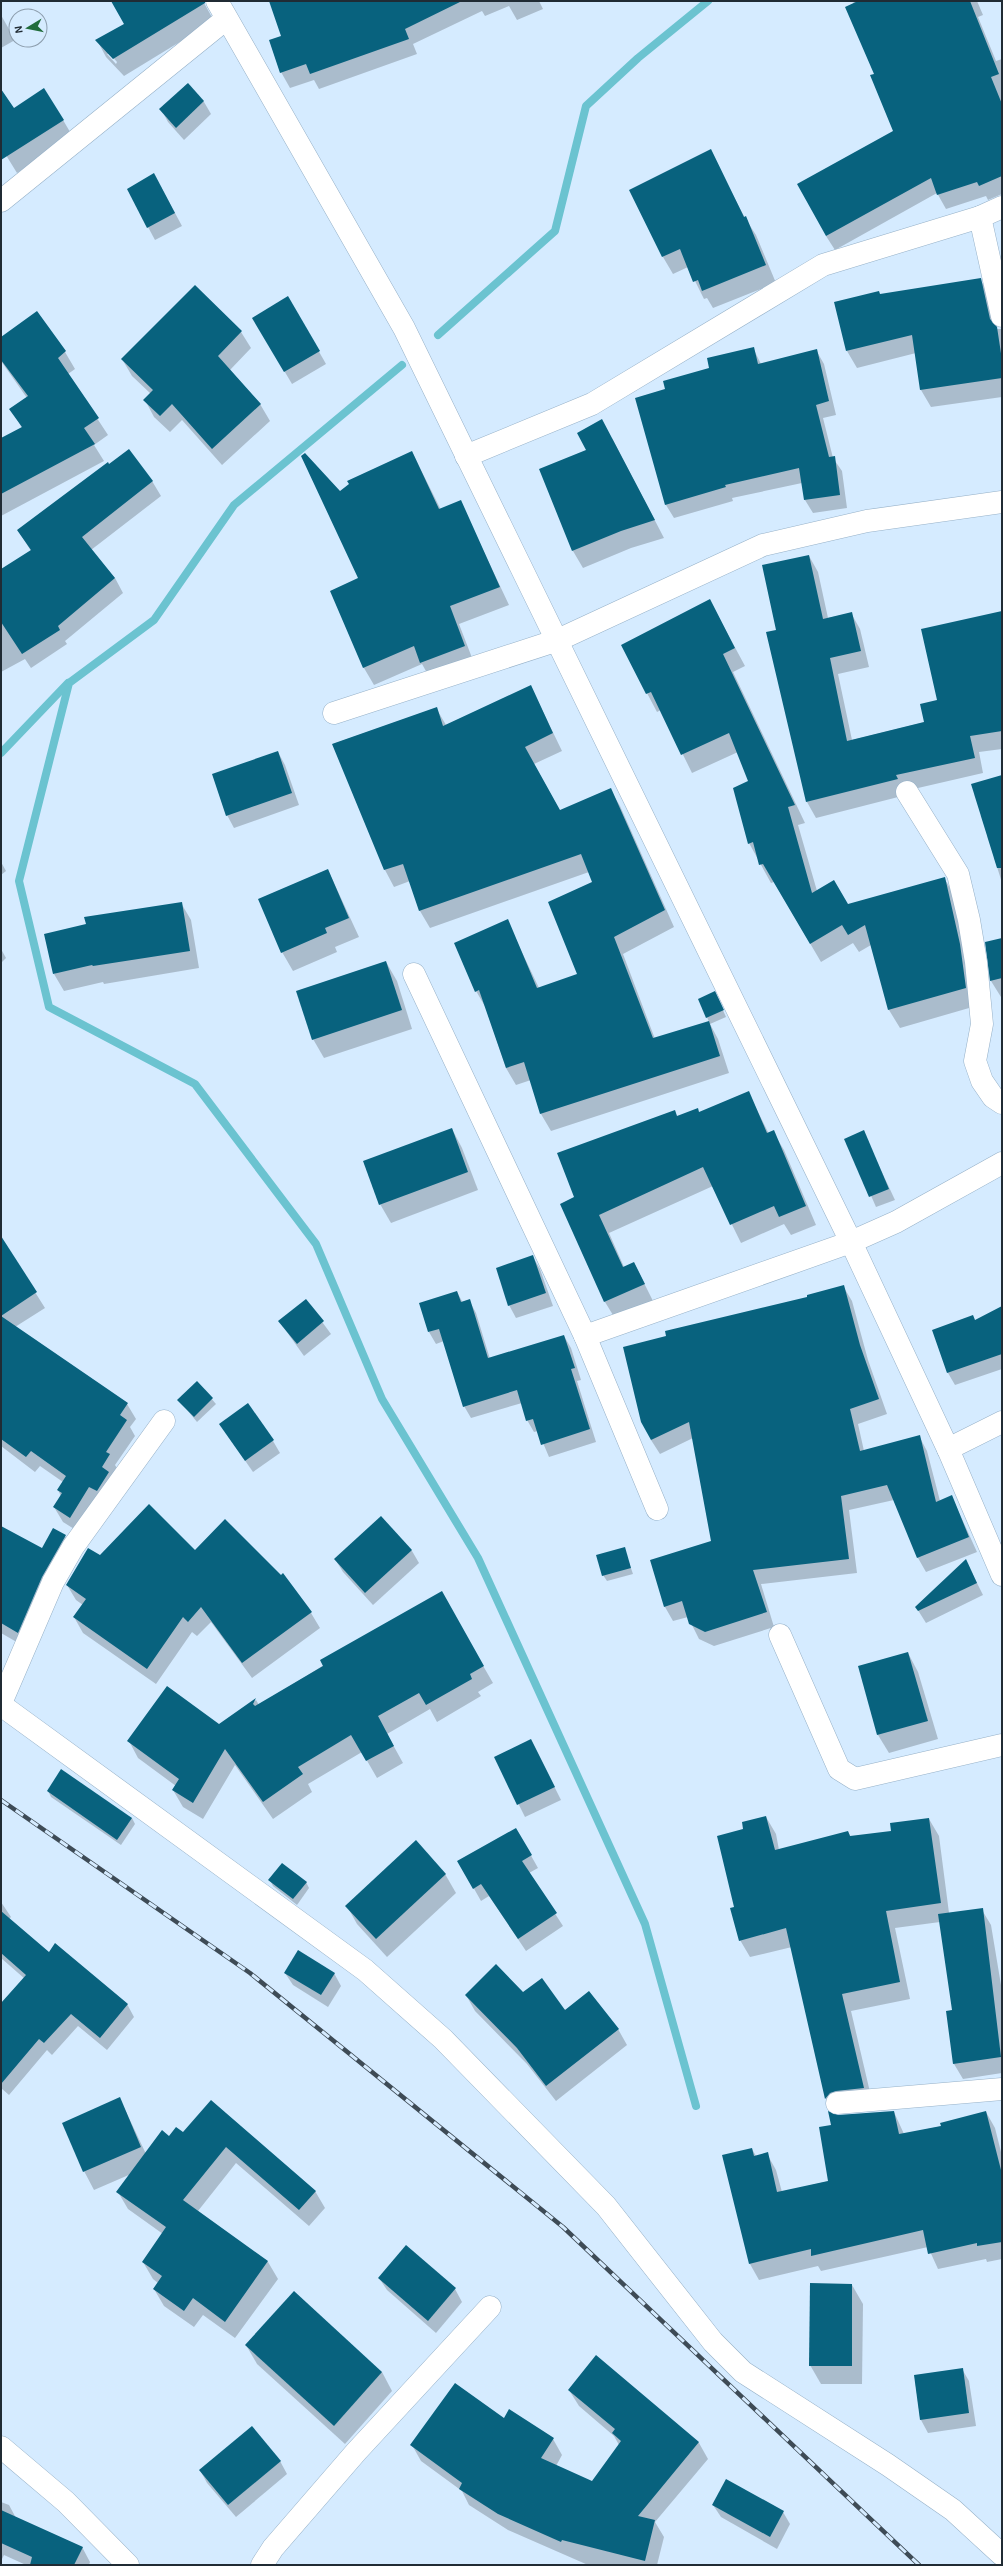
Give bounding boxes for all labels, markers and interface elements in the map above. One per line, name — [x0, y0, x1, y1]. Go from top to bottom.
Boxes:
north arrow — [8, 8, 48, 48]
text: N — [13, 25, 25, 34]

